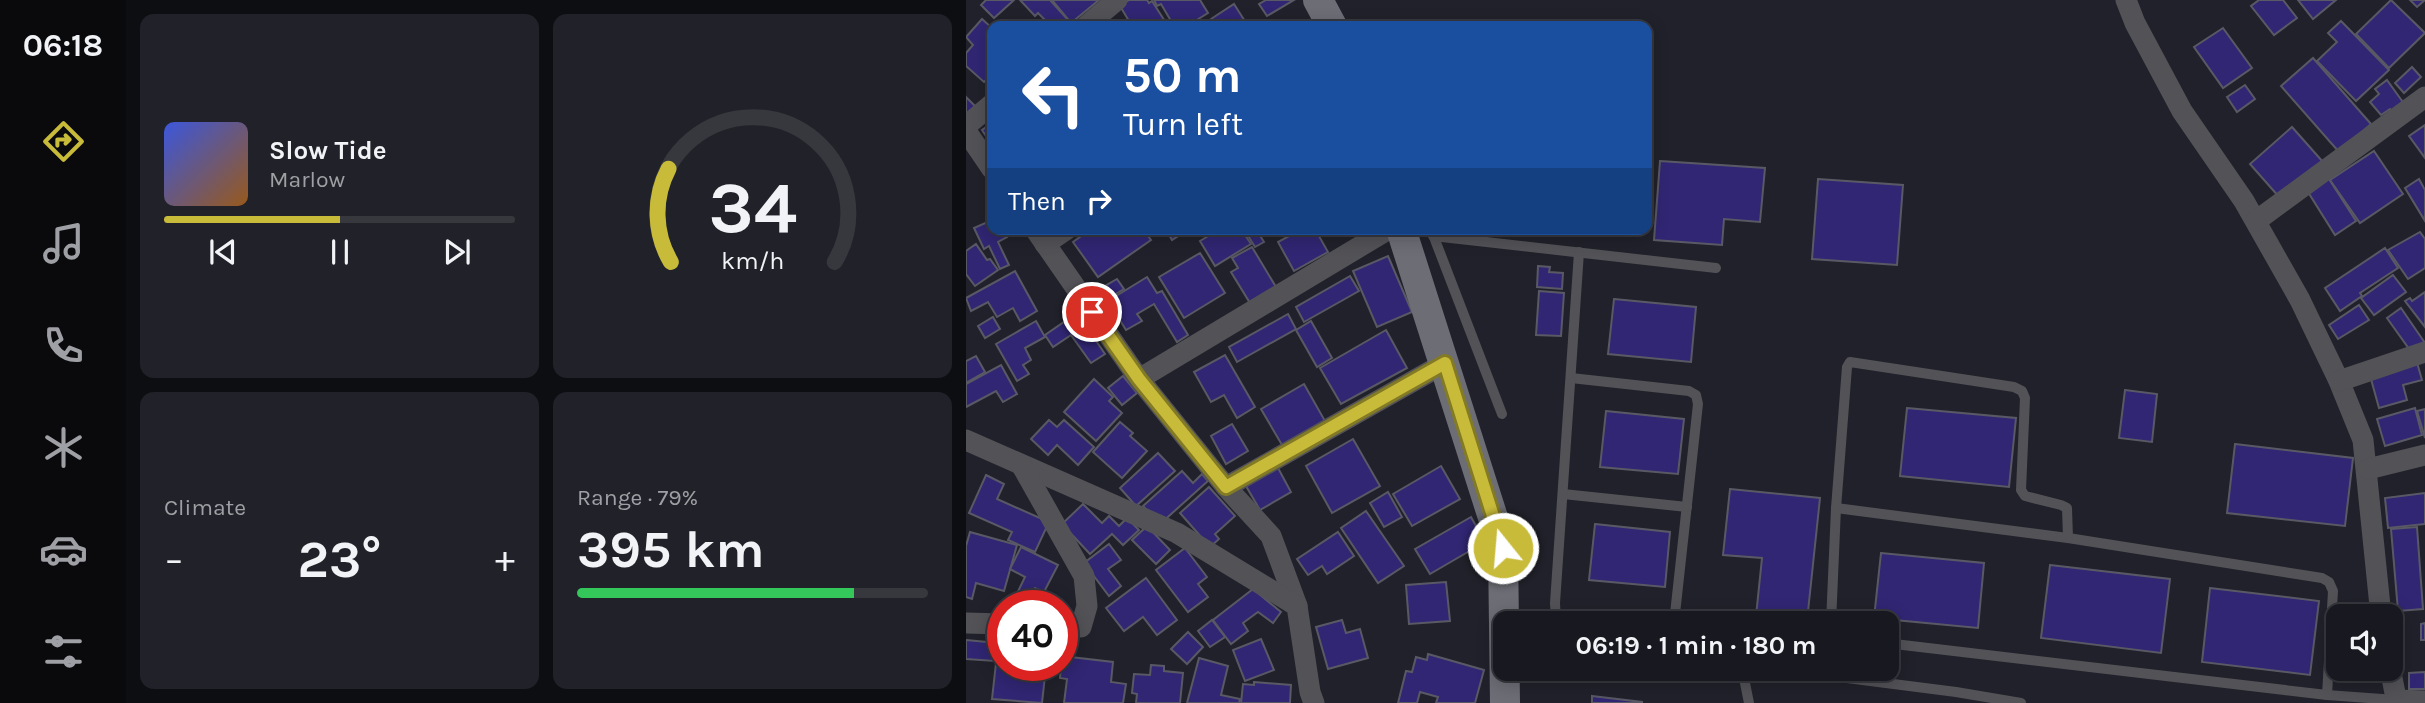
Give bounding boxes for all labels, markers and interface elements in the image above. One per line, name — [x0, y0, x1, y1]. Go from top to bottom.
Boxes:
text: 06:18 — [23, 27, 103, 64]
text: 50 m — [1123, 47, 1241, 104]
icon: left — [1008, 49, 1099, 140]
text: Turn left — [1123, 106, 1243, 143]
icon: directions — [39, 117, 88, 166]
text: Slow Tide — [269, 135, 387, 166]
text: Marlow — [269, 166, 345, 193]
text: 34 — [708, 166, 797, 251]
icon: right — [1080, 182, 1118, 220]
text: Then — [1008, 186, 1066, 217]
icon: music — [39, 219, 88, 268]
icon: previous — [204, 233, 242, 271]
icon: pause — [321, 233, 359, 271]
icon: next — [438, 233, 476, 271]
text: km/h — [721, 246, 784, 275]
pin — [1062, 282, 1122, 342]
icon: arrive — [1073, 293, 1111, 331]
icon: phone — [39, 321, 88, 370]
icon: climate — [39, 423, 88, 472]
text: Range · 79% — [577, 484, 698, 511]
text: Climate — [164, 494, 246, 521]
position arrow — [1466, 511, 1540, 585]
text: 395 km — [577, 519, 765, 580]
icon: car — [39, 525, 88, 574]
text: 23° — [297, 529, 382, 590]
text: − — [164, 537, 184, 582]
text: + — [495, 537, 515, 582]
speed limit sign: 40 — [987, 590, 1078, 681]
map controls — [2326, 604, 2403, 681]
button: sound — [2326, 604, 2403, 681]
icon: filters — [39, 627, 88, 676]
text: 06:19 · 1 min · 180 m — [1576, 630, 1816, 661]

